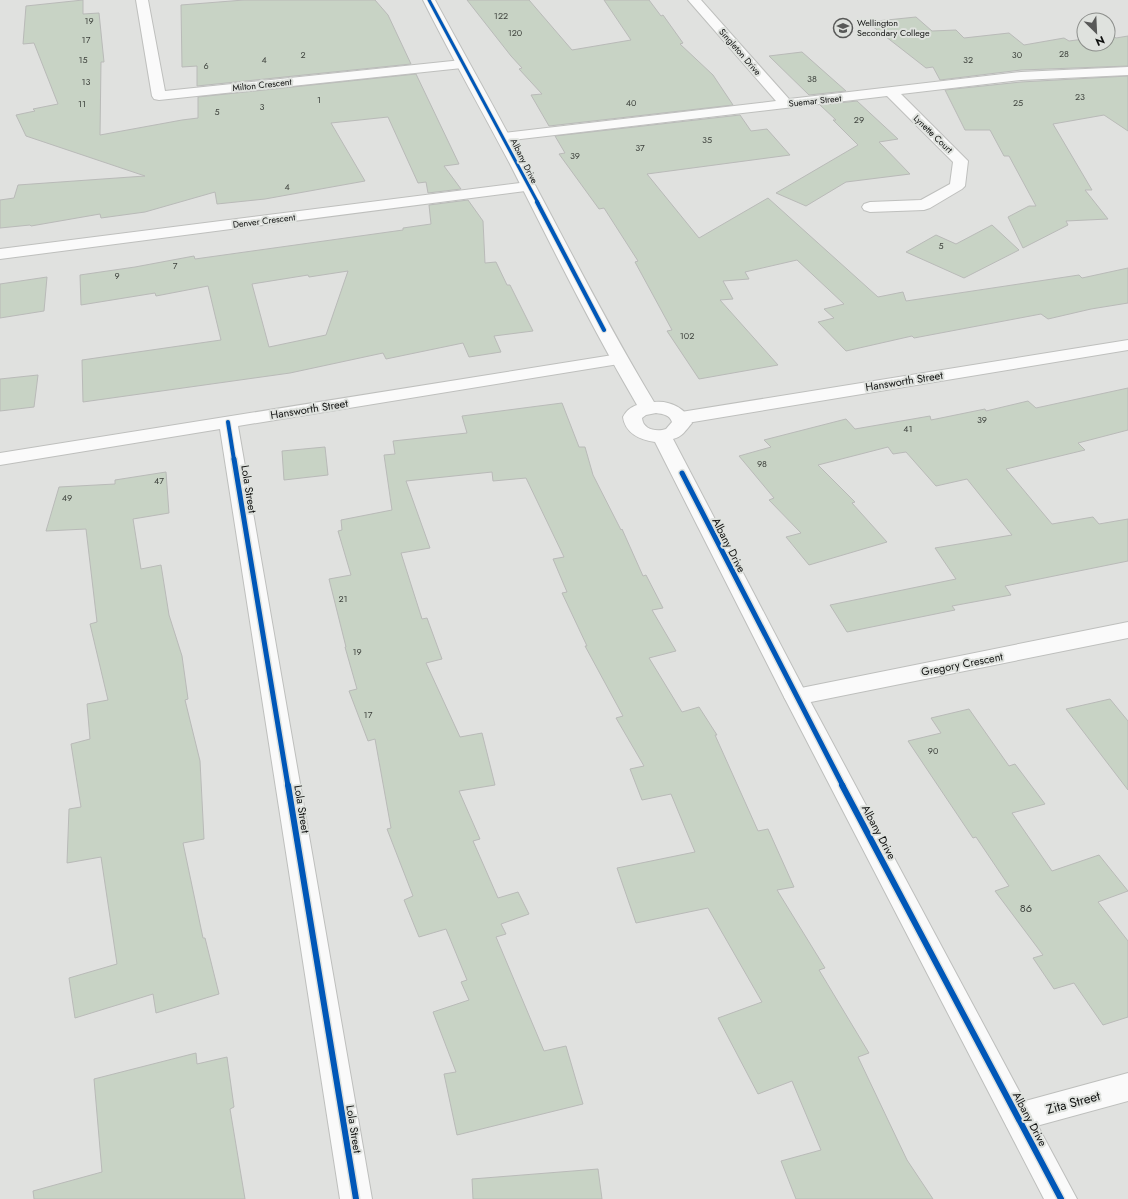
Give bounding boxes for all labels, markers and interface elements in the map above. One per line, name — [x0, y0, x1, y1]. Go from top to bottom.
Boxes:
house number: 122 — [494, 9, 508, 22]
north arrow — [1076, 12, 1116, 52]
house number: 19 — [84, 14, 94, 27]
place label: Wellington Secondary College — [857, 16, 930, 39]
school or university icon: Wellington Secondary College — [832, 17, 854, 39]
street label: Singleton Drive — [716, 25, 765, 78]
house number: 120 — [508, 26, 523, 39]
text: N — [1093, 32, 1107, 50]
house number: 17 — [82, 33, 91, 46]
house number: 28 — [1059, 47, 1069, 60]
house number: 2 — [300, 48, 306, 61]
house number: 30 — [1012, 48, 1023, 61]
house number: 15 — [78, 53, 88, 66]
house number: 4 — [261, 53, 267, 66]
house number: 32 — [963, 53, 973, 66]
house number: 6 — [203, 59, 209, 72]
house number: 38 — [807, 72, 817, 85]
house number: 13 — [82, 75, 91, 88]
street label: Milton Crescent — [232, 75, 293, 94]
house number: 23 — [1075, 90, 1085, 103]
street label: Suemar Street — [788, 91, 843, 110]
house number: 1 — [317, 93, 321, 106]
house number: 40 — [626, 96, 637, 109]
house number: 25 — [1013, 96, 1023, 109]
house number: 11 — [78, 97, 86, 110]
house number: 3 — [260, 100, 265, 113]
house number: 5 — [214, 105, 220, 118]
street label: Lynette Court — [911, 112, 956, 156]
house number: 29 — [854, 113, 864, 126]
house number: 35 — [702, 133, 712, 146]
street label: Albany Drive — [508, 136, 541, 186]
house number: 37 — [635, 141, 645, 154]
house number: 39 — [570, 149, 580, 162]
house number: 4 — [284, 180, 290, 193]
street label: Denver Crescent — [232, 210, 297, 231]
house number: 5 — [938, 239, 944, 252]
house number: 7 — [173, 259, 178, 272]
house number: 9 — [114, 269, 120, 282]
house number: 102 — [680, 329, 694, 342]
street label: Hansworth Street — [864, 367, 944, 395]
street label: Hansworth Street — [269, 395, 349, 423]
house number: 39 — [977, 413, 987, 426]
house number: 41 — [903, 422, 913, 435]
house number: 98 — [757, 457, 767, 470]
street label: Lola Street — [237, 464, 261, 514]
house number: 47 — [154, 474, 164, 487]
house number: 49 — [62, 491, 72, 504]
street label: Albany Drive — [708, 515, 750, 576]
house number: 21 — [338, 592, 348, 605]
house number: 19 — [352, 645, 362, 658]
street label: Gregory Crescent — [920, 648, 1005, 680]
house number: 17 — [364, 708, 373, 721]
house number: 90 — [928, 744, 939, 757]
street label: Lola Street — [290, 784, 314, 834]
street label: Albany Drive — [858, 802, 900, 862]
house number: 86 — [1020, 900, 1032, 916]
street label: Zita Street — [1044, 1086, 1103, 1119]
street label: Albany Drive — [1009, 1089, 1051, 1149]
street label: Lola Street — [342, 1104, 366, 1154]

